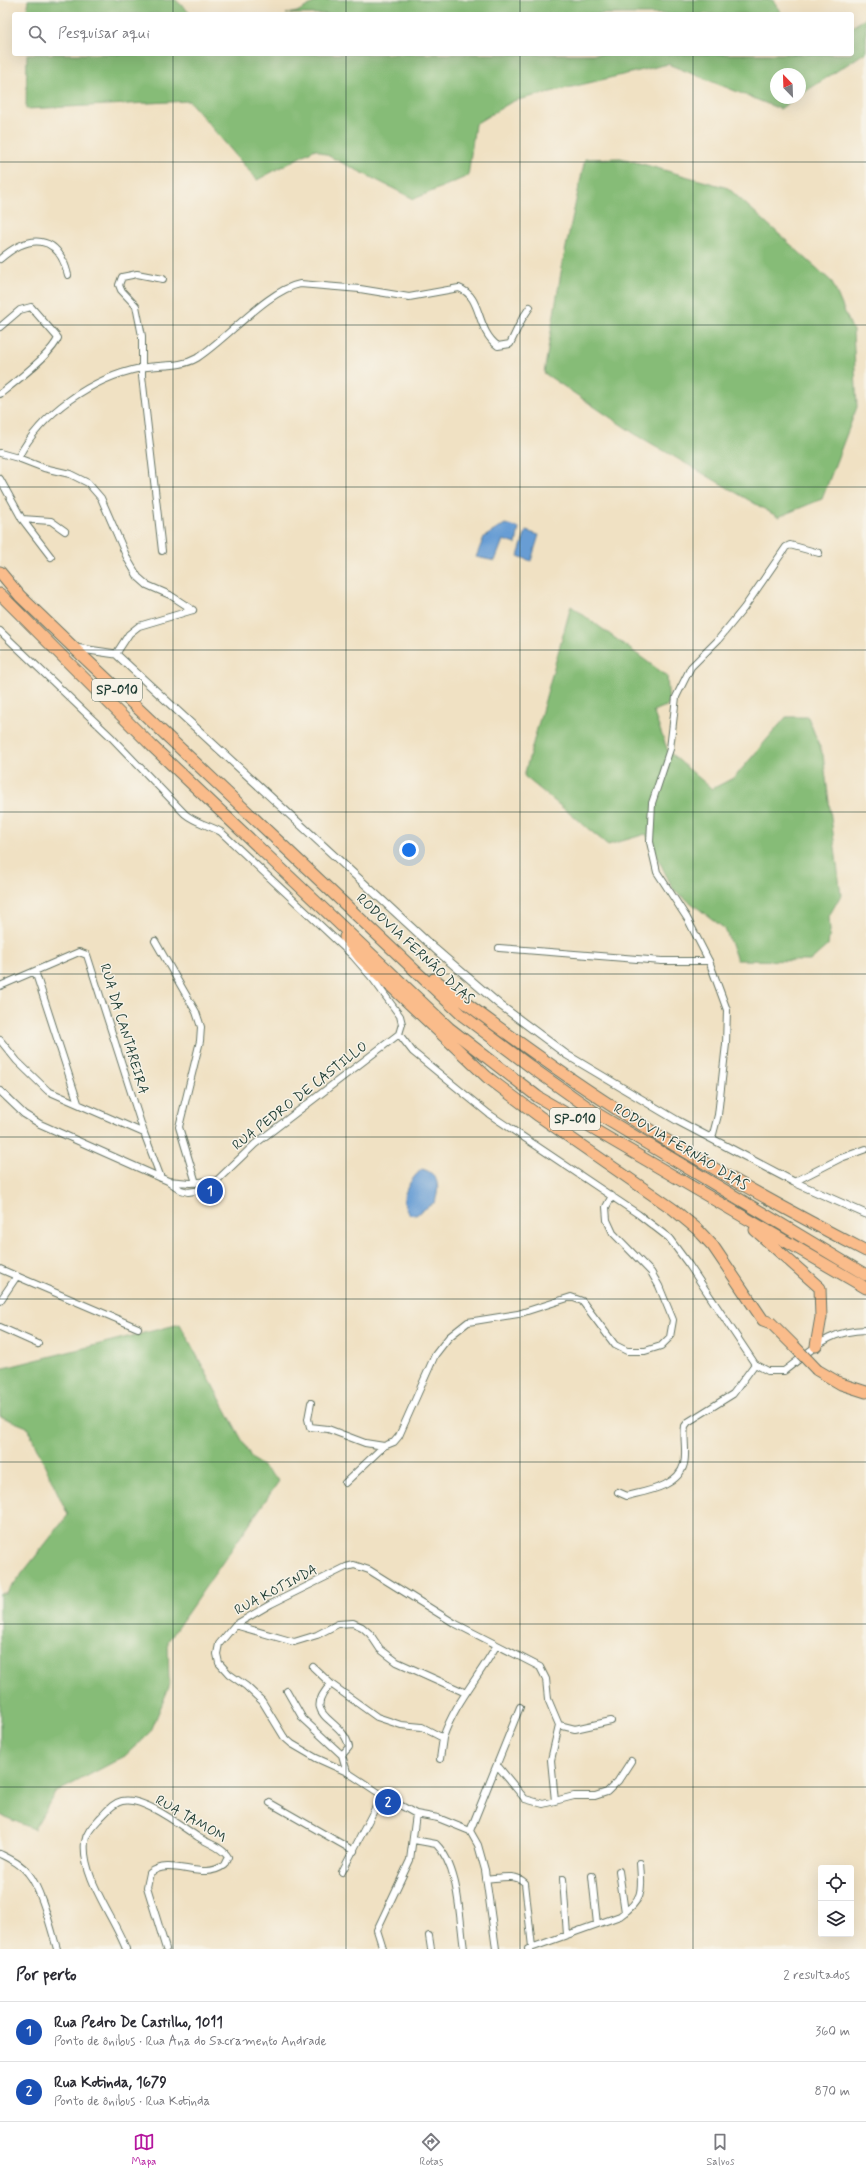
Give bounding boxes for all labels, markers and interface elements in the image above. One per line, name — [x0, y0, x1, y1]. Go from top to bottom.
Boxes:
search box — [12, 12, 854, 56]
icon: search — [26, 23, 48, 45]
text: Pesquisar aqui — [58, 24, 150, 44]
north arrow — [770, 68, 806, 104]
road number: SP-010 — [92, 679, 142, 701]
your location — [399, 840, 419, 860]
street label: RODOVIA FERNÃO DIAS — [352, 890, 478, 1008]
street label: RUA DA CANTAREIRA — [96, 961, 152, 1097]
street label: RUA PEDRO DE CASTILLO — [229, 1037, 371, 1155]
street label: RODOVIA FERNÃO DIAS — [610, 1100, 752, 1194]
road number: SP-010 — [550, 1108, 600, 1130]
pin: 1 — [197, 1176, 223, 1206]
street label: RUA KOTINDA — [231, 1560, 321, 1619]
pin: 2 — [375, 1787, 401, 1817]
street label: RUA TAMOM — [152, 1791, 230, 1847]
map controls — [818, 1865, 854, 1937]
button: locate — [818, 1865, 854, 1901]
button: layers — [818, 1901, 854, 1937]
text: Por perto — [16, 1964, 77, 1986]
text: 2 resultados — [783, 1967, 850, 1984]
text: Rua Pedro De Castilho, 1011 — [54, 2013, 223, 2033]
text: 1 — [26, 2023, 32, 2040]
text: 360 m — [815, 2023, 850, 2040]
text: Ponto de ônibus · Rua Ana do Sacramento Andrade — [54, 2033, 327, 2050]
text: Rua Kotinda, 1679 — [54, 2073, 167, 2093]
text: 2 — [26, 2083, 32, 2100]
text: 870 m — [814, 2083, 850, 2100]
text: Ponto de ônibus · Rua Kotinda — [54, 2093, 210, 2110]
tab: Mapa — [131, 2131, 157, 2169]
tab: Rotas — [419, 2131, 443, 2169]
tab: Salvos — [706, 2131, 735, 2169]

